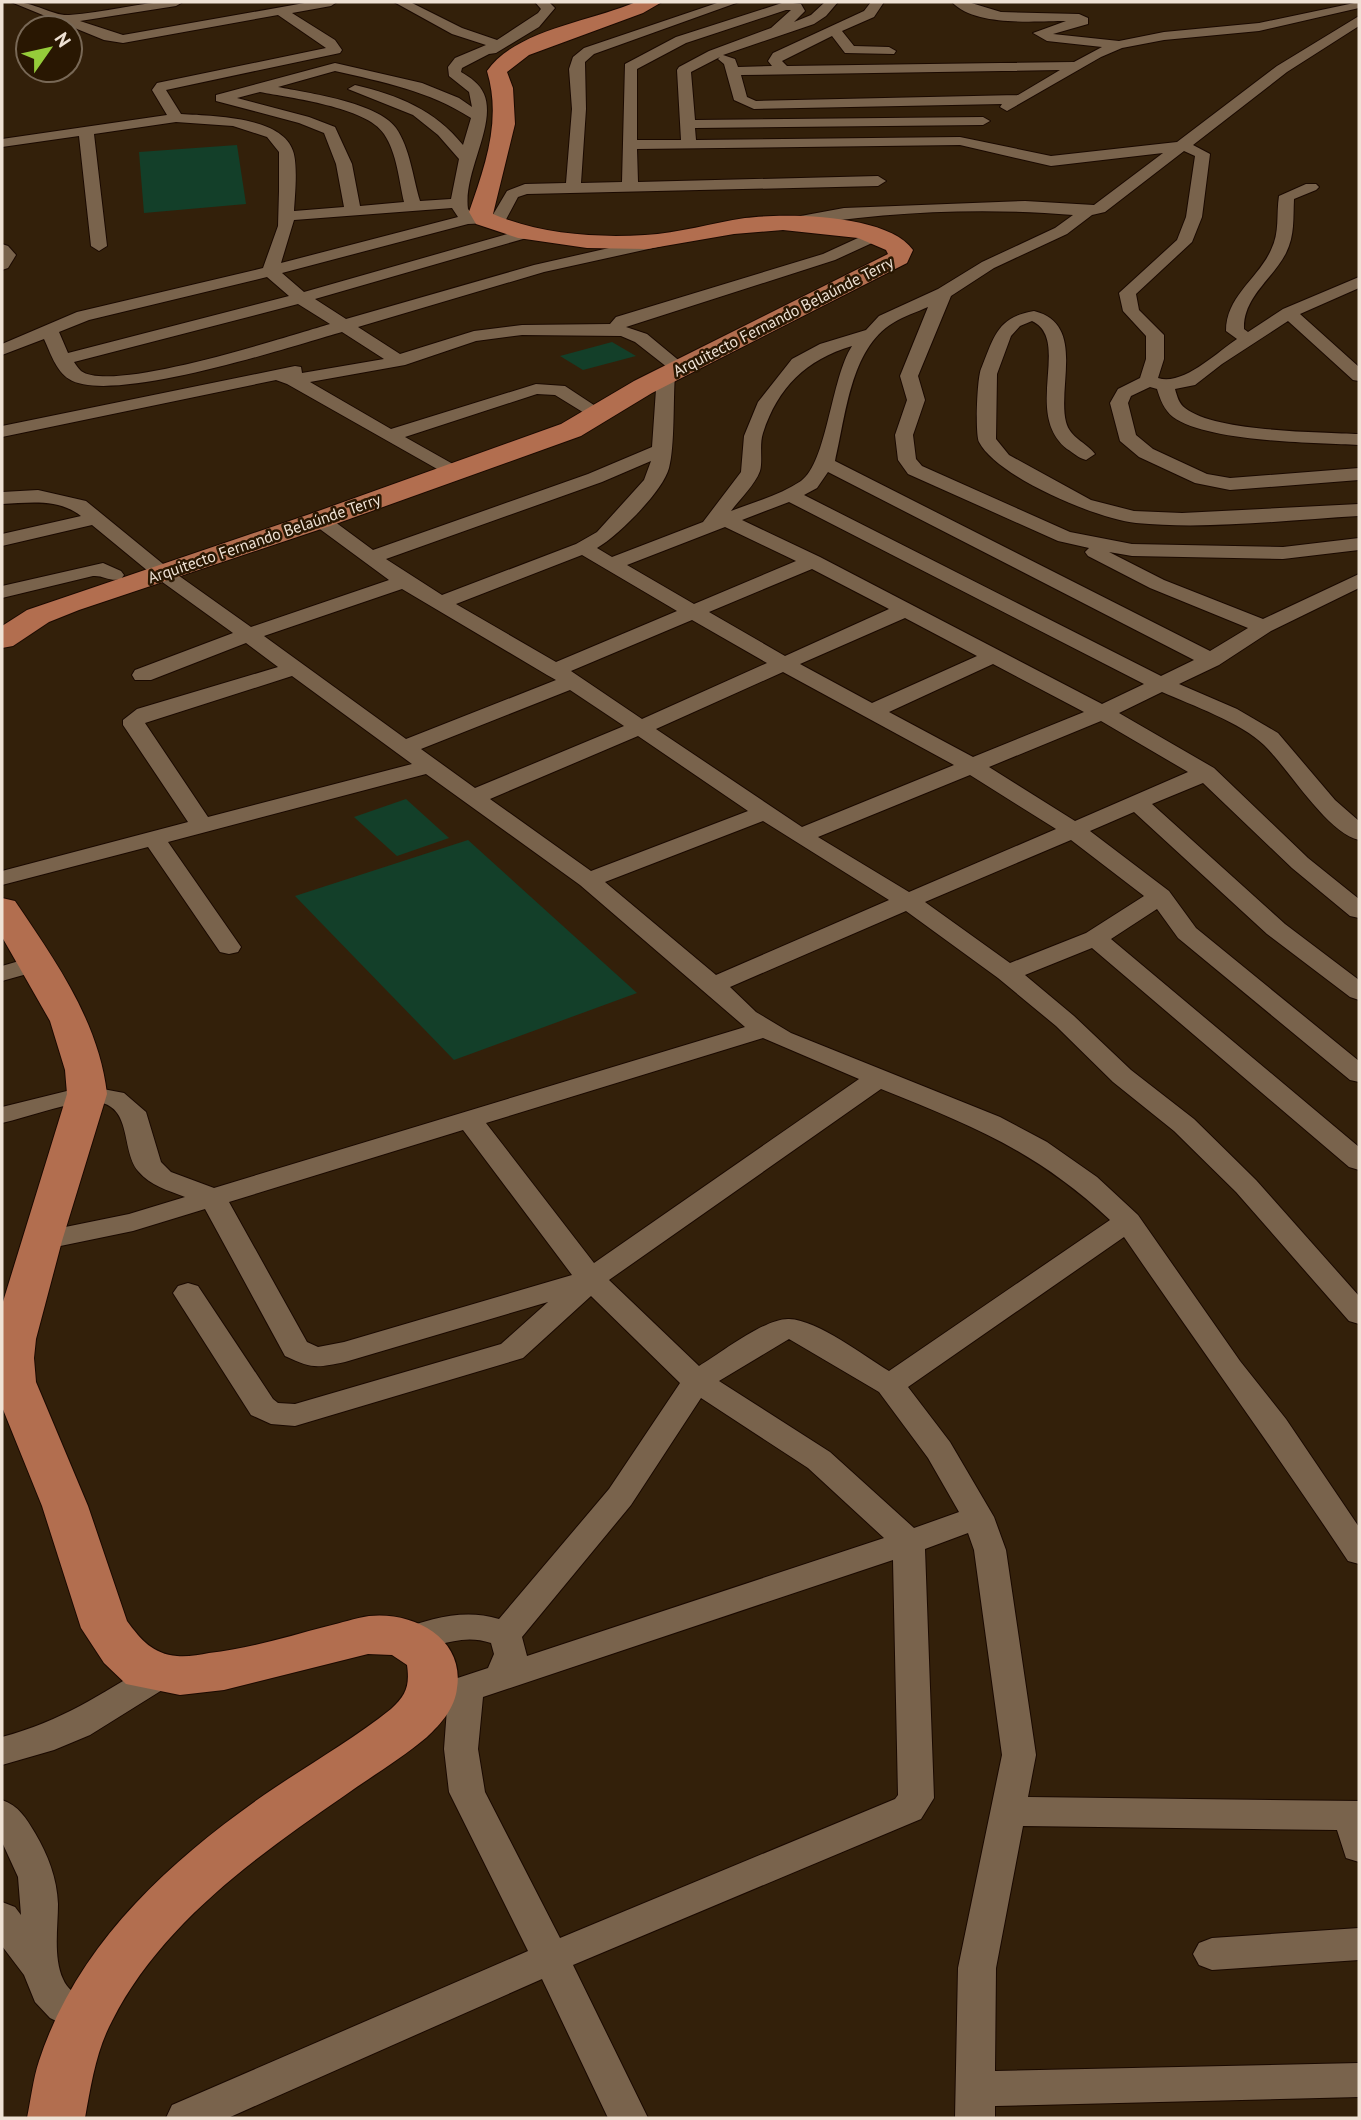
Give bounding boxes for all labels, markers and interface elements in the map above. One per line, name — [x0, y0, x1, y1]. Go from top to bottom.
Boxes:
north arrow — [14, 14, 84, 84]
text: N — [50, 28, 77, 51]
street label: Arquitecto Fernando Belaúnde Terry — [669, 251, 897, 380]
street label: Arquitecto Fernando Belaúnde Terry — [145, 489, 384, 587]

